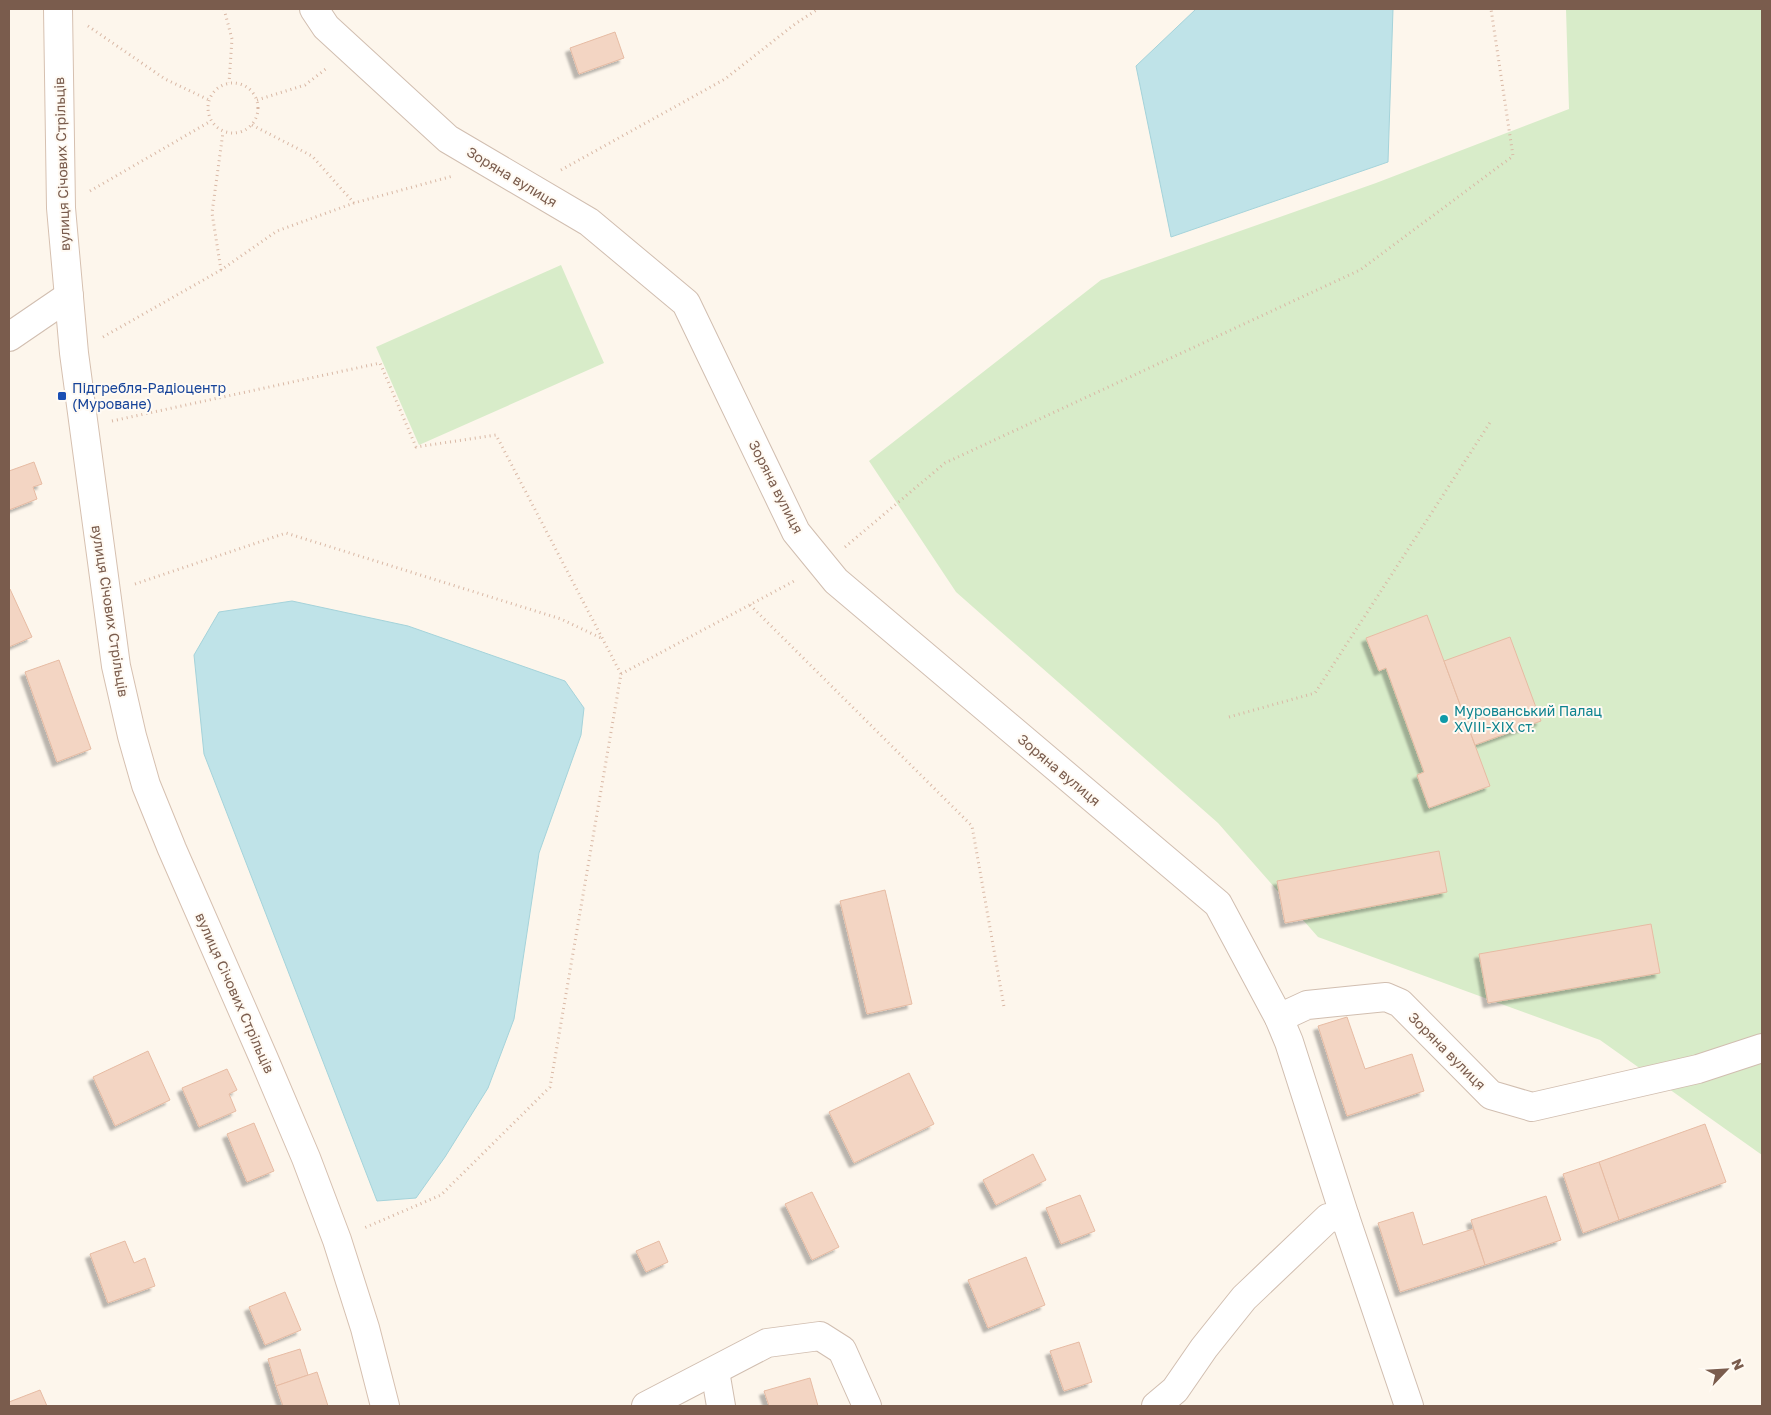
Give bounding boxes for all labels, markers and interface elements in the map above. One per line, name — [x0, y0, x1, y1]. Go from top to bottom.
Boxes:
street label: вулиця Січових Стрільців — [50, 77, 73, 251]
street label: Зоряна вулиця — [464, 143, 561, 210]
place label: Підгребля-Радіоцентр (Муроване) — [72, 379, 226, 412]
marker: Підгребля-Радіоцентр (Муроване) — [56, 390, 68, 402]
street label: Зоряна вулиця — [746, 437, 807, 536]
street label: вулиця Січових Стрільців — [88, 524, 133, 698]
place label: Мурованський Палац XVIII-XIX ст. — [1454, 702, 1602, 735]
marker: Мурованський Палац XVIII-XIX ст. — [1438, 713, 1450, 725]
street label: Зоряна вулиця — [1015, 730, 1104, 809]
street label: вулиця Січових Стрільців — [192, 910, 279, 1076]
street label: Зоряна вулиця — [1405, 1008, 1490, 1093]
north arrow — [1701, 1345, 1751, 1395]
text: N — [1728, 1356, 1748, 1373]

